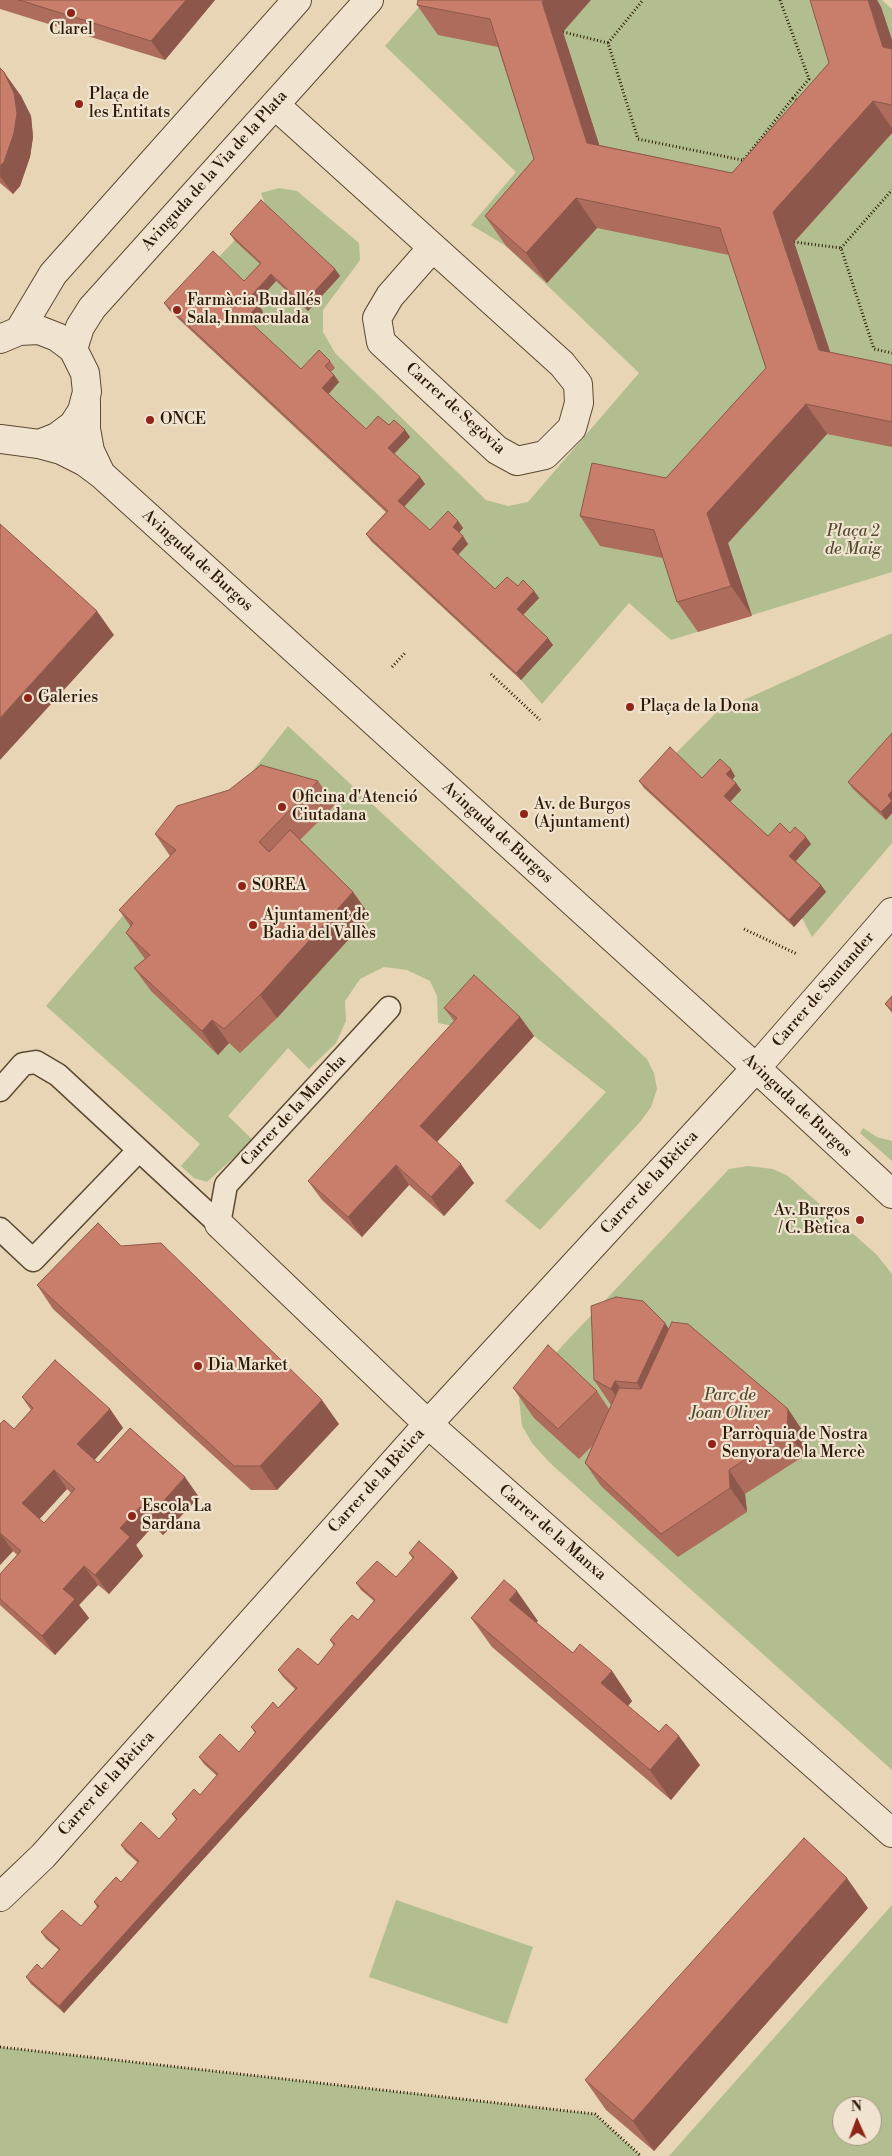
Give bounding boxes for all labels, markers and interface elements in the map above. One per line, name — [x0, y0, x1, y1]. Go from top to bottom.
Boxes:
marker: Clarel — [65, 7, 77, 19]
place label: Clarel — [49, 20, 93, 40]
place label: Plaça de les Entitats — [89, 85, 170, 123]
street label: Avinguda de la Via de la Plata — [138, 87, 292, 255]
marker: Plaça de les Entitats — [73, 98, 85, 110]
place label: Farmàcia Budallés Sala, Inmaculada — [187, 291, 321, 329]
marker: Farmàcia Budallés Sala, Inmaculada — [171, 304, 183, 316]
street label: Carrer de Segòvia — [401, 359, 509, 459]
place label: ONCE — [160, 410, 206, 430]
marker: ONCE — [144, 414, 156, 426]
street label: Avinguda de Burgos — [138, 506, 256, 616]
park label: Plaça 2 de Maig — [825, 522, 881, 560]
place label: Galeries — [38, 688, 98, 708]
marker: Galeries — [22, 692, 34, 704]
place label: Plaça de la Dona — [640, 697, 759, 717]
marker: Plaça de la Dona — [624, 701, 636, 713]
street label: Avinguda de Burgos — [438, 778, 556, 888]
place label: Oficina d'Atenció Ciutadana — [292, 788, 418, 826]
place label: Av. de Burgos (Ajuntament) — [534, 795, 630, 833]
marker: Oficina d'Atenció Ciutadana — [276, 801, 288, 813]
marker: Av. de Burgos (Ajuntament) — [518, 808, 530, 820]
place label: SOREA — [252, 876, 307, 896]
marker: SOREA — [236, 880, 248, 892]
place label: Ajuntament de Badia del Vallès — [263, 906, 376, 944]
marker: Ajuntament de Badia del Vallès — [247, 919, 259, 931]
street label: Carrer de Santander — [769, 928, 879, 1052]
street label: Avinguda de Burgos — [738, 1050, 856, 1162]
street label: Carrer de la Mancha — [237, 1051, 351, 1171]
street label: Carrer de la Bètica — [597, 1127, 703, 1239]
place label: Av. Burgos / C. Bètica — [774, 1201, 850, 1239]
marker: Av. Burgos / C. Bètica — [854, 1214, 866, 1226]
place label: Dia Market — [208, 1356, 288, 1376]
marker: Dia Market — [192, 1360, 204, 1372]
park label: Parc de Joan Oliver — [690, 1386, 770, 1424]
street label: Carrer de la Bètica — [325, 1425, 429, 1537]
place label: Parròquia de Nostra Senyora de la Mercè — [722, 1425, 868, 1463]
marker: Parròquia de Nostra Senyora de la Mercè — [706, 1438, 718, 1450]
street label: Carrer de la Manxa — [494, 1481, 610, 1585]
place label: Escola La Sardana — [142, 1497, 212, 1535]
marker: Escola La Sardana — [126, 1510, 138, 1522]
street label: Carrer de la Bètica — [55, 1728, 159, 1840]
north arrow — [832, 2096, 882, 2146]
text: N — [851, 2098, 862, 2116]

